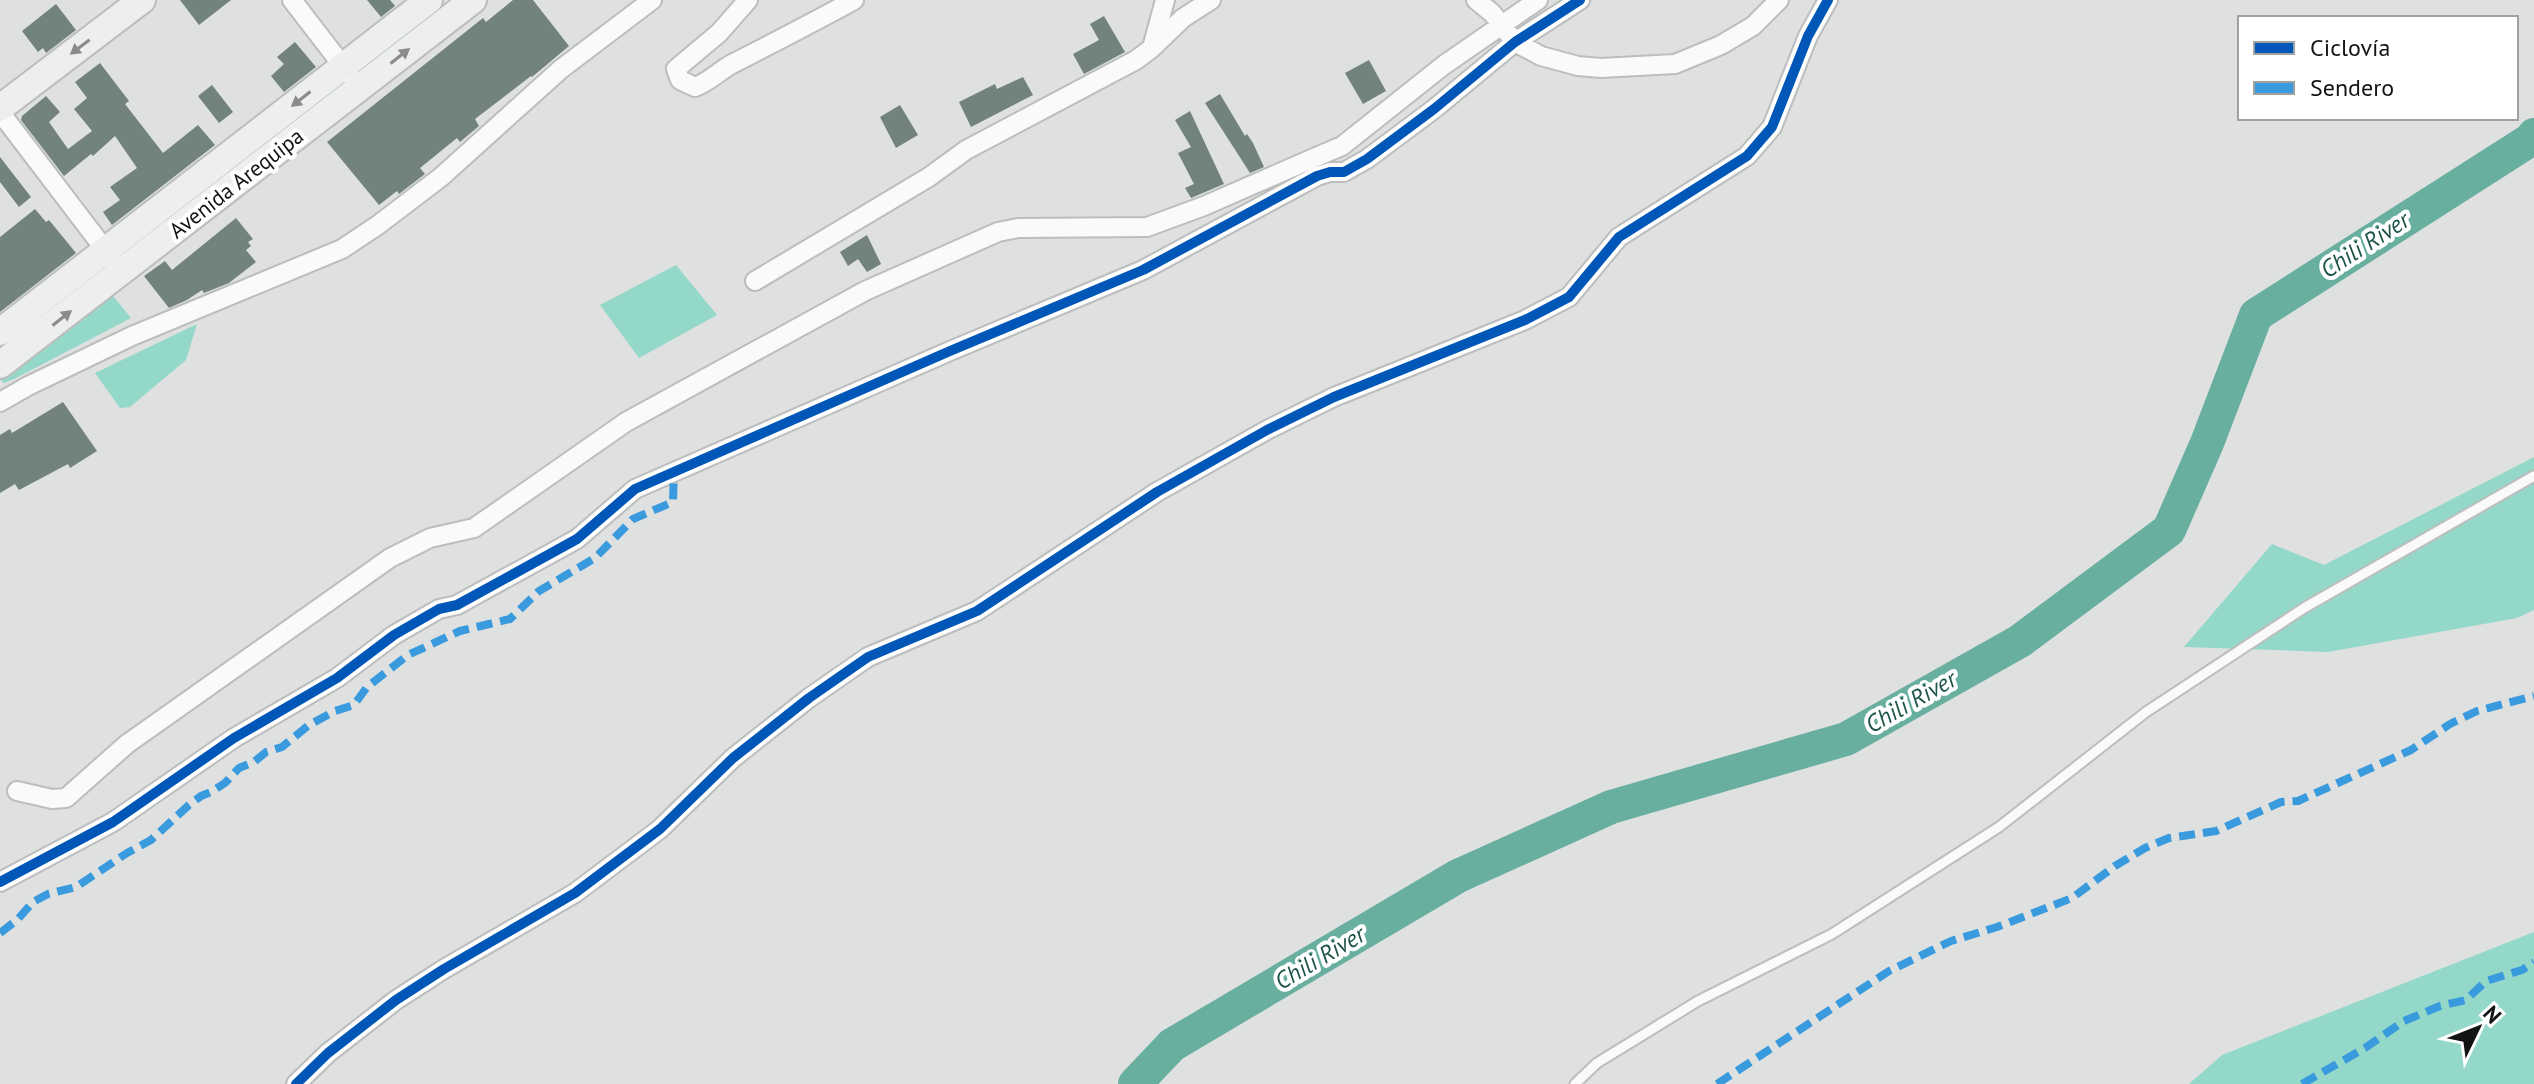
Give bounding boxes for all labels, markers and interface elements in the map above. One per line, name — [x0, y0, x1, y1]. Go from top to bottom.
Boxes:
legend — [2238, 16, 2518, 120]
text: Ciclovía — [2310, 32, 2390, 63]
one-way arrow — [70, 39, 90, 55]
one-way arrow — [390, 48, 410, 65]
text: Sendero — [2310, 72, 2394, 103]
one-way arrow — [291, 91, 311, 107]
street label: Avenida Arequipa — [163, 122, 309, 244]
water label: Chili River — [2314, 203, 2417, 285]
one-way arrow — [52, 310, 72, 326]
water label: Chili River — [1860, 662, 1964, 740]
water label: Chili River — [1269, 917, 1372, 997]
north arrow — [2438, 988, 2518, 1068]
text: N — [2477, 1000, 2508, 1029]

